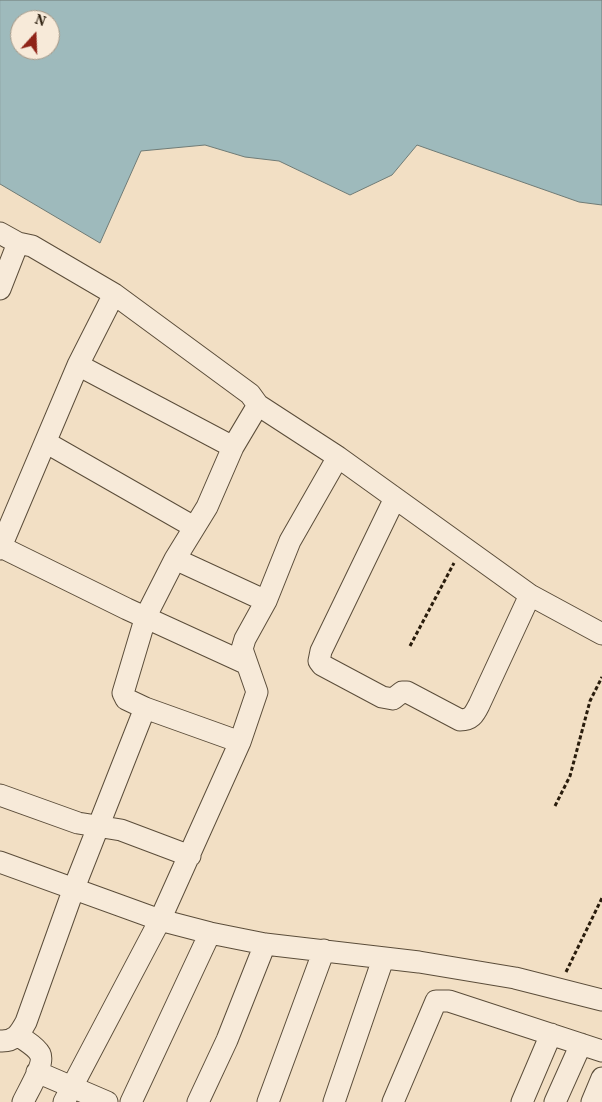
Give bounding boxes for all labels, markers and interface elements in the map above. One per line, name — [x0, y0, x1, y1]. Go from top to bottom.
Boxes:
north arrow — [10, 10, 60, 60]
text: N — [32, 11, 48, 32]

